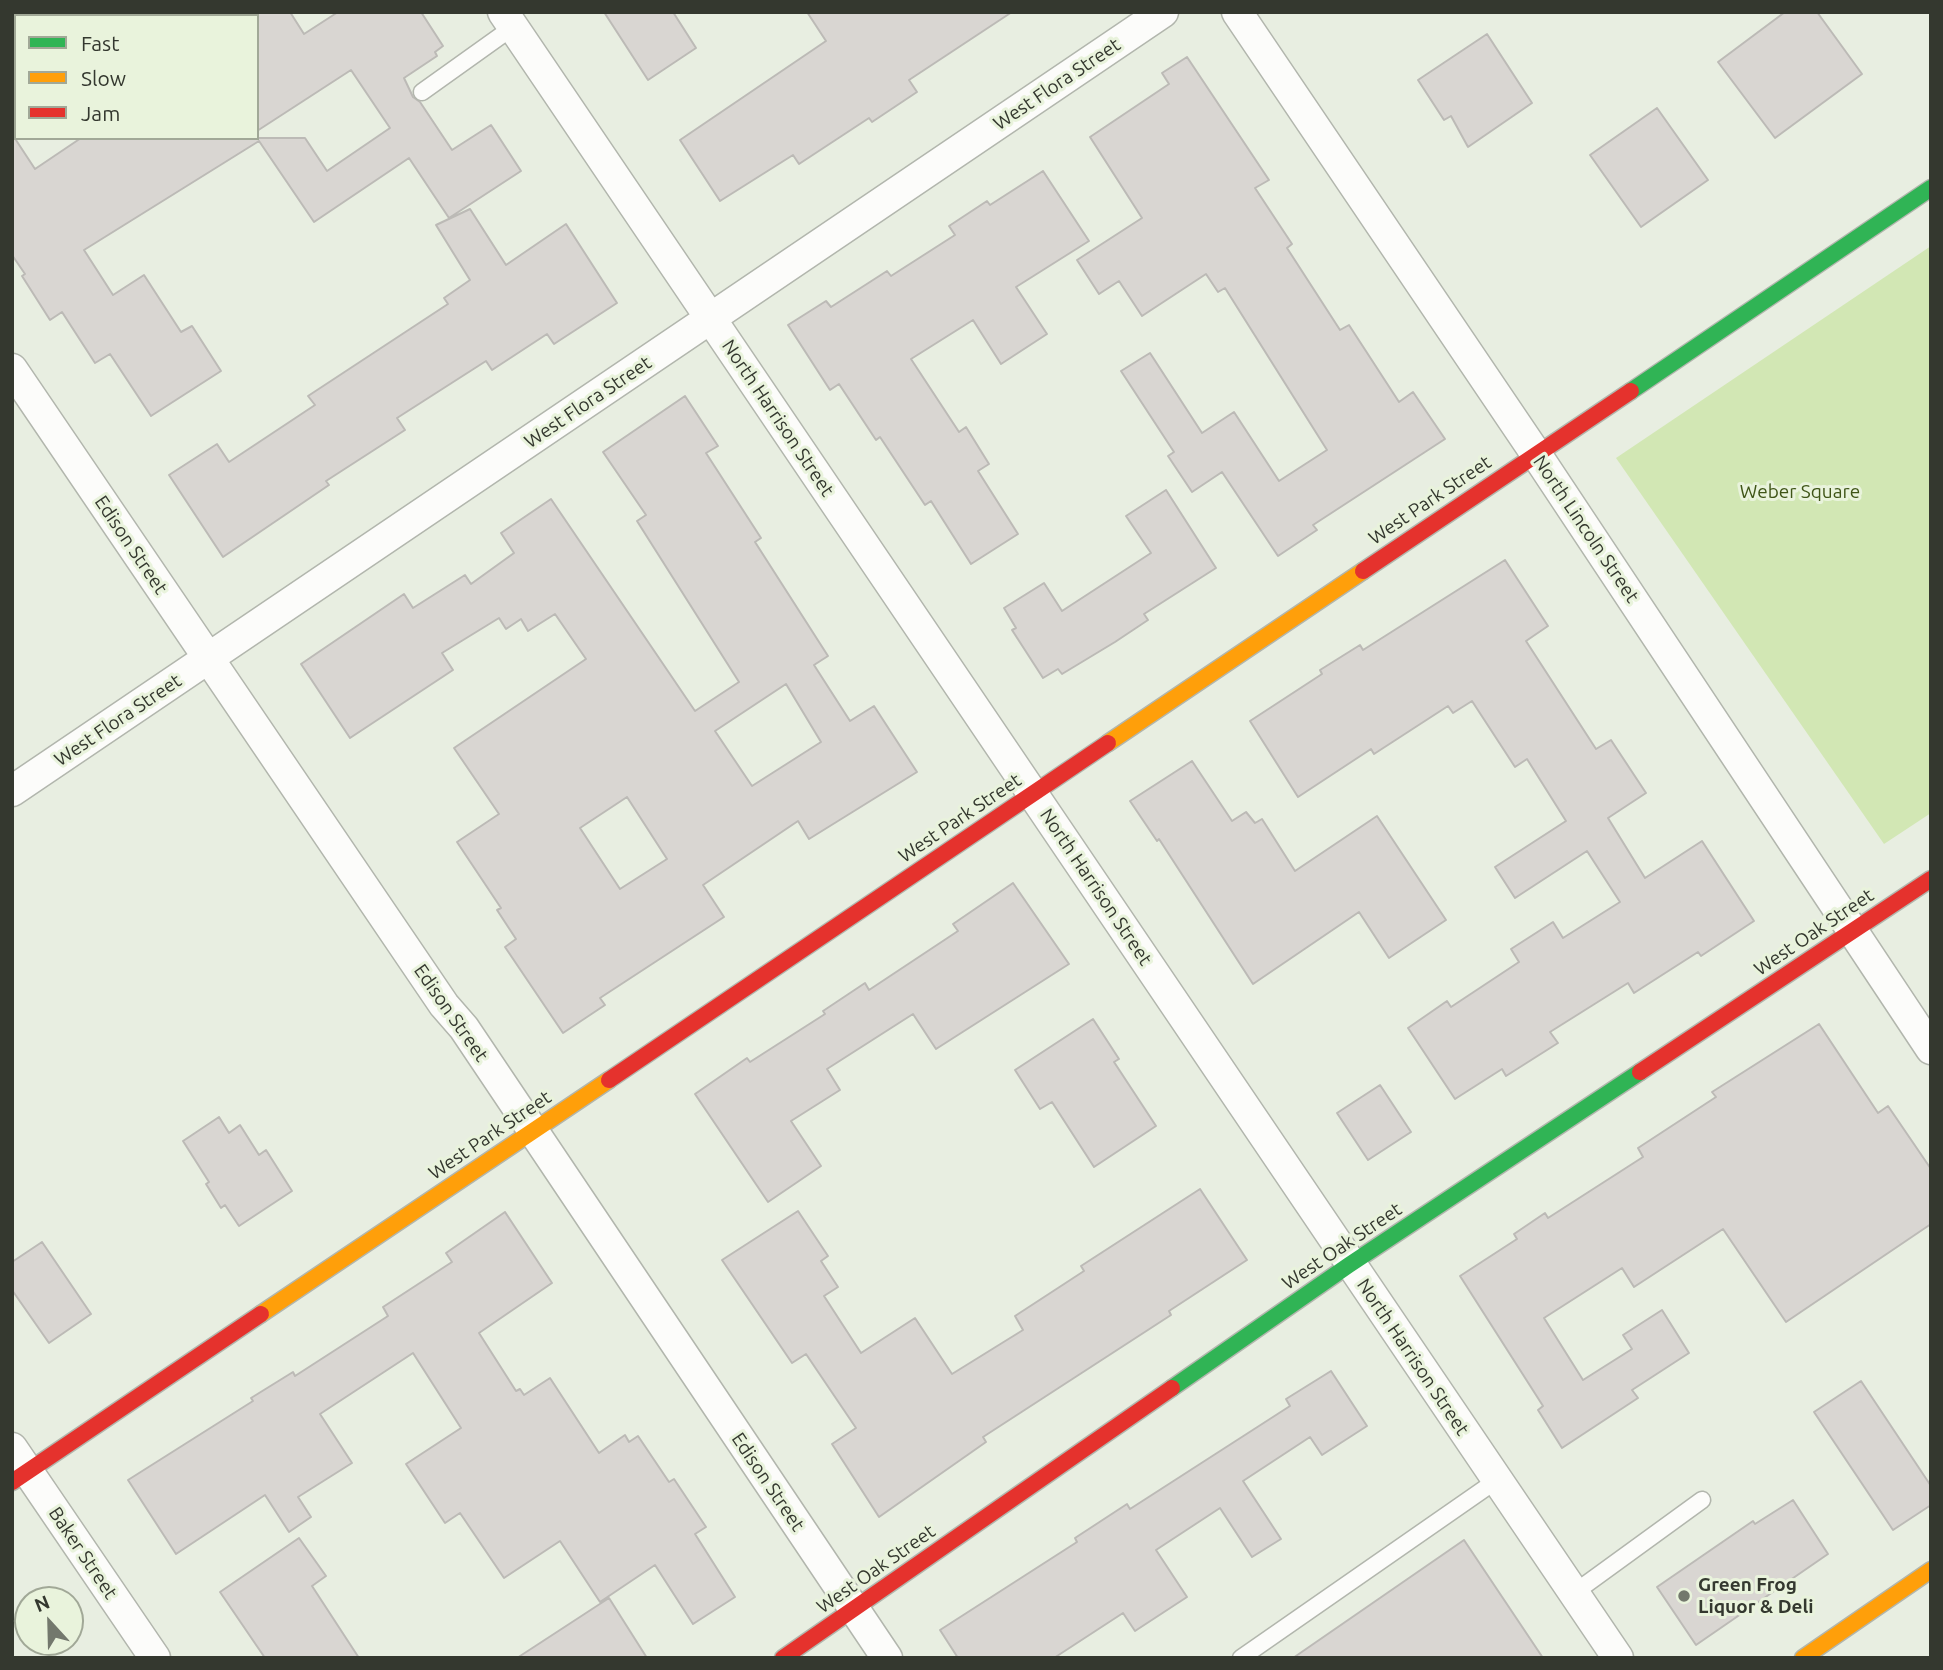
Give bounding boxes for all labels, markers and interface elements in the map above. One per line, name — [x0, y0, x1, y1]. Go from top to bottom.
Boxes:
legend — [14, 14, 259, 140]
text: Fast — [81, 31, 119, 55]
street label: West Flora Street — [989, 33, 1125, 135]
text: Slow — [81, 66, 126, 90]
text: Jam — [81, 101, 120, 125]
street label: North Harrison Street — [717, 335, 839, 501]
street label: West Flora Street — [520, 351, 656, 453]
street label: West Park Street — [1364, 451, 1496, 549]
street label: North Lincoln Street — [1528, 451, 1644, 607]
park label: Weber Square — [1740, 481, 1860, 503]
street label: Edison Street — [90, 491, 172, 599]
street label: West Flora Street — [50, 669, 186, 771]
street label: West Park Street — [894, 769, 1026, 867]
street label: North Harrison Street — [1035, 804, 1157, 970]
street label: West Oak Street — [1750, 884, 1878, 980]
street label: Edison Street — [409, 960, 493, 1066]
street label: West Park Street — [424, 1086, 556, 1184]
street label: West Oak Street — [1278, 1198, 1406, 1294]
street label: North Harrison Street — [1352, 1274, 1474, 1440]
street label: Edison Street — [727, 1428, 809, 1536]
street label: Baker Street — [44, 1503, 122, 1603]
street label: West Oak Street — [812, 1520, 940, 1618]
place label: Green Frog Liquor & Deli — [1698, 1574, 1813, 1618]
north arrow — [14, 1586, 84, 1656]
marker: Green Frog Liquor & Deli — [1676, 1588, 1692, 1604]
text: N — [31, 1591, 53, 1616]

